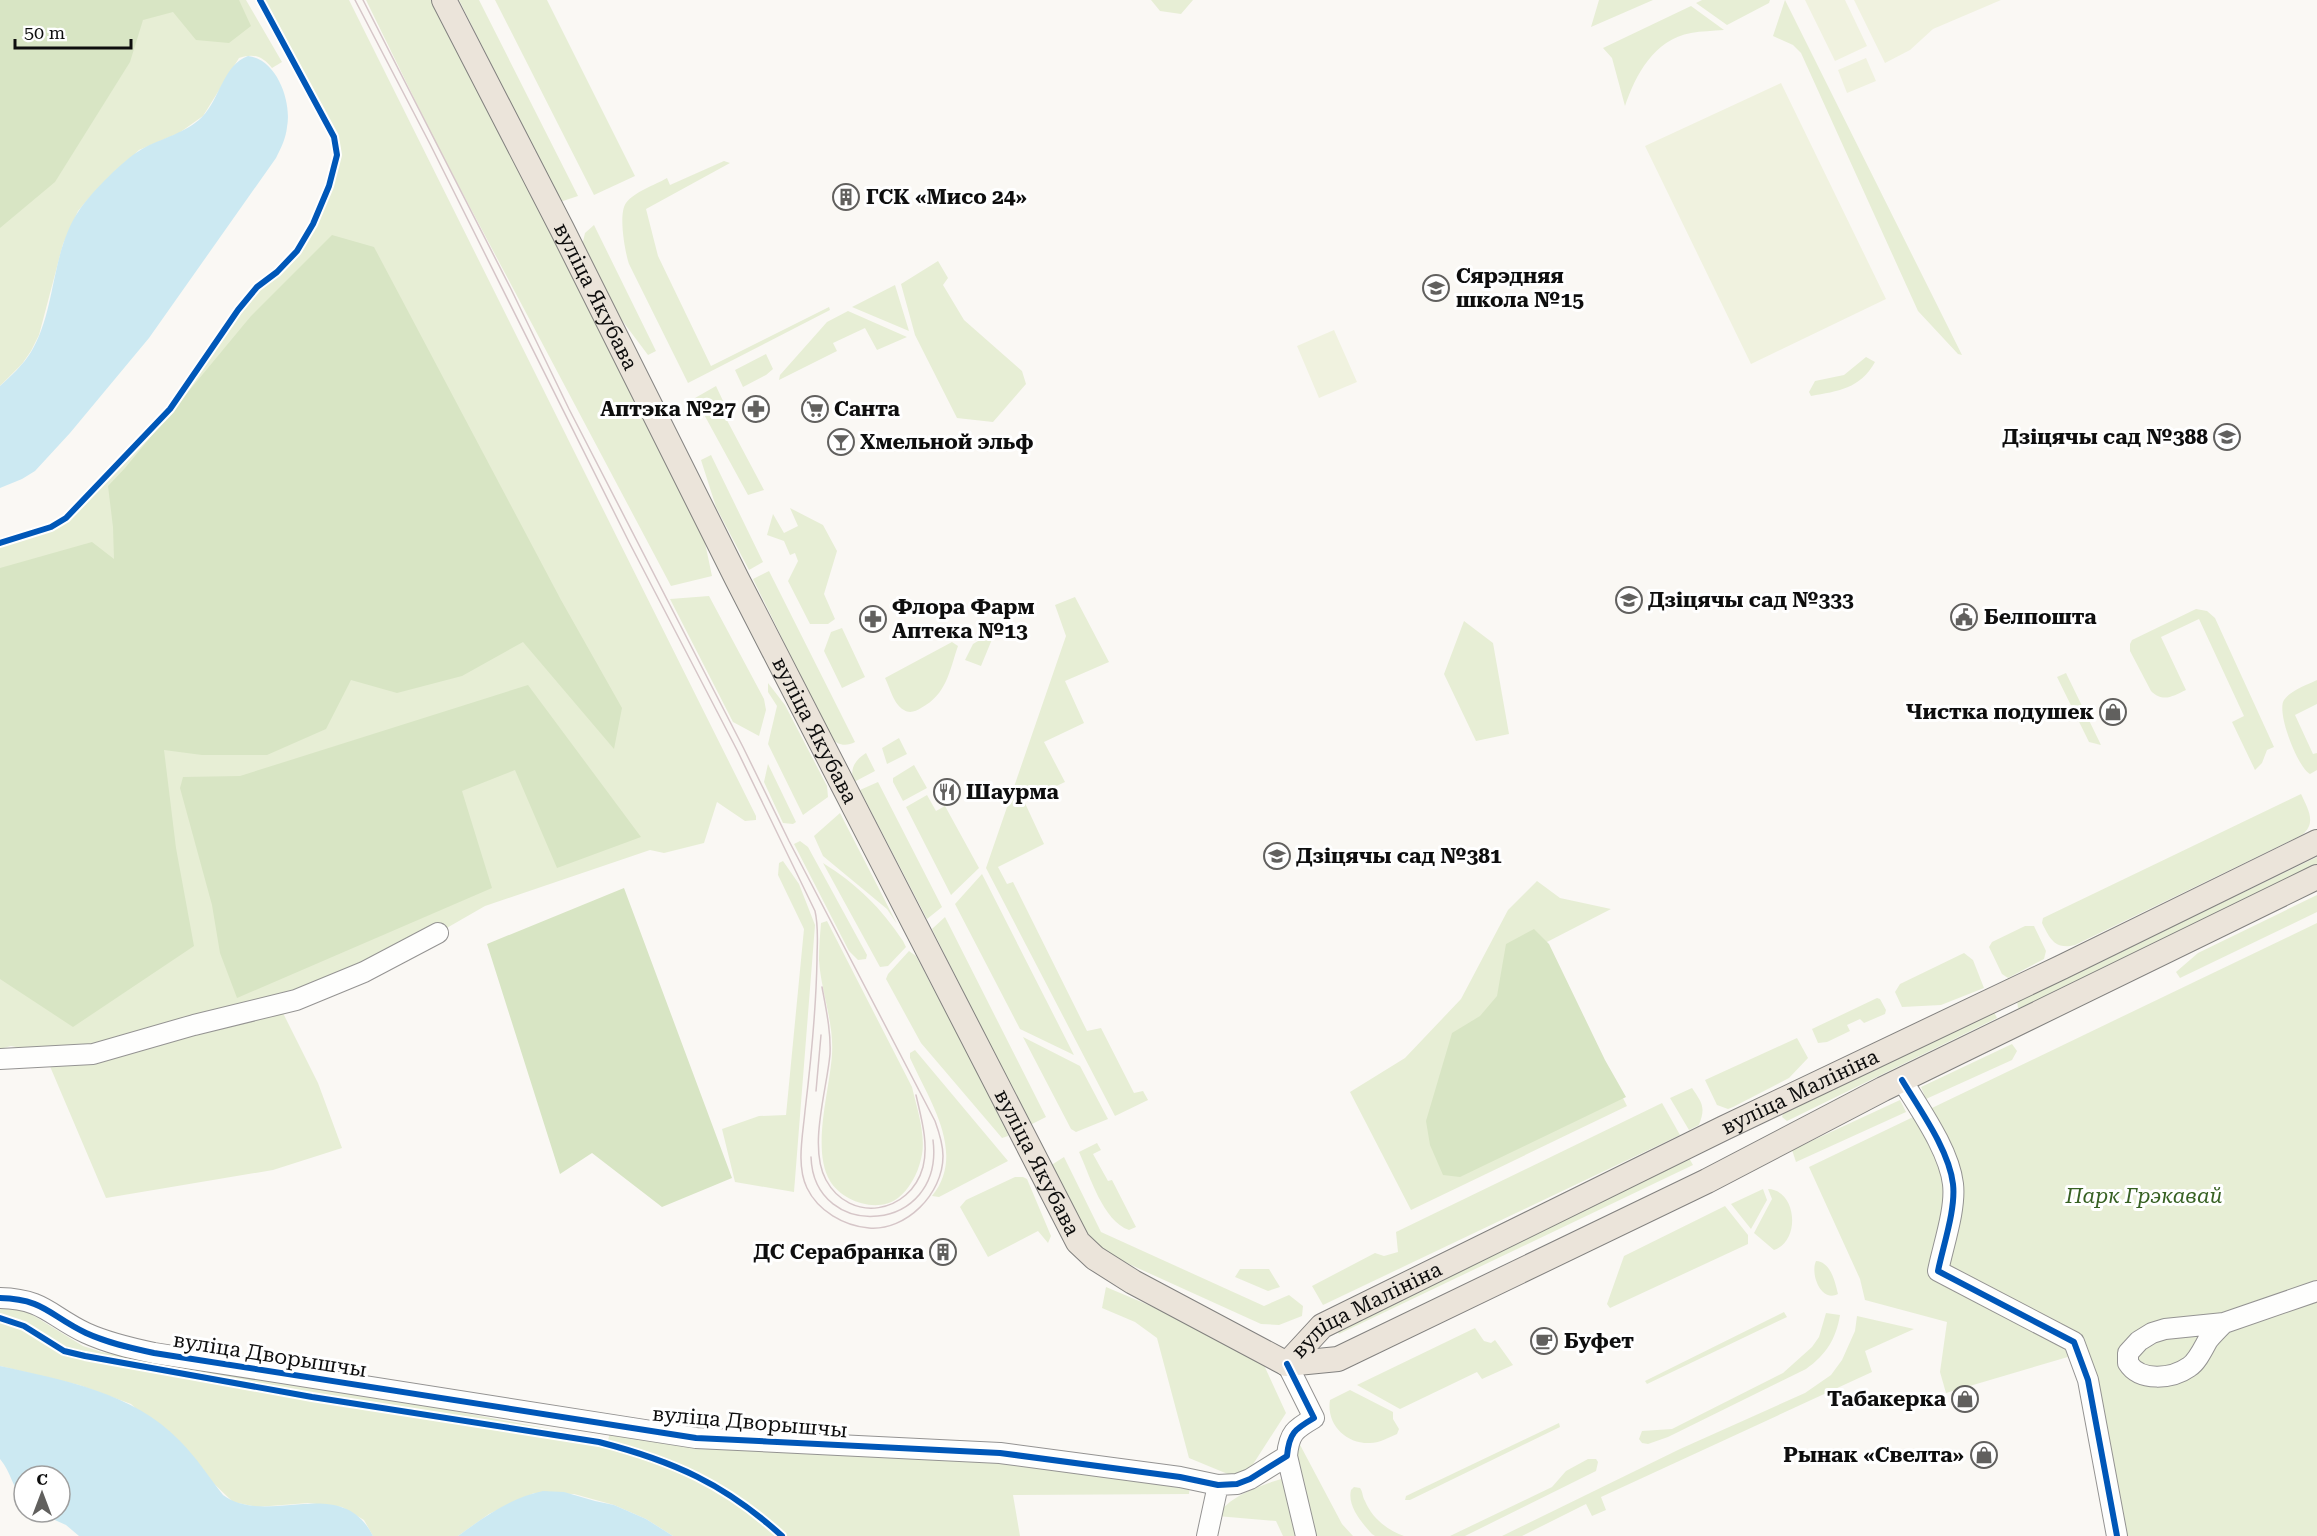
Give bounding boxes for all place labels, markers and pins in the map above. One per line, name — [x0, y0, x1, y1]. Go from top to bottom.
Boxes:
building icon: ГСК «Мисо 24» — [831, 182, 861, 212]
place label: ГСК «Мисо 24» — [866, 185, 1027, 209]
place label: Сярэдняя школа №15 — [1456, 264, 1584, 312]
school or university icon: Сярэдняя школа №15 — [1421, 273, 1451, 303]
pharmacy icon: Аптэка №27 — [741, 394, 771, 424]
supermarket icon: Санта — [800, 394, 830, 424]
place label: Аптэка №27 — [600, 397, 736, 421]
place label: Санта — [834, 397, 901, 421]
school or university icon: Дзіцячы сад №388 — [2212, 422, 2242, 452]
place label: Дзіцячы сад №388 — [2002, 425, 2208, 449]
bar icon: Хмельной эльф — [826, 427, 856, 457]
place label: Хмельной эльф — [860, 430, 1034, 454]
school or university icon: Дзіцячы сад №333 — [1614, 585, 1644, 615]
place label: Дзіцячы сад №333 — [1648, 588, 1854, 612]
place label: Флора Фарм Аптека №13 — [892, 595, 1035, 643]
public building icon: Белпошта — [1949, 602, 1979, 632]
pharmacy icon: Флора Фарм Аптека №13 — [858, 604, 888, 634]
place label: Белпошта — [1984, 605, 2097, 629]
shop icon: Чистка подушек — [2098, 697, 2128, 727]
place label: Чистка подушек — [1906, 700, 2095, 724]
restaurant icon: Шаурма — [932, 777, 962, 807]
place label: Шаурма — [966, 780, 1060, 804]
school or university icon: Дзіцячы сад №381 — [1262, 841, 1292, 871]
place label: Дзіцячы сад №381 — [1296, 844, 1502, 868]
building icon: ДС Серабранка — [928, 1237, 958, 1267]
place label: ДС Серабранка — [753, 1240, 925, 1264]
cafe icon: Буфет — [1529, 1326, 1559, 1356]
place label: Буфет — [1564, 1329, 1634, 1353]
shop icon: Табакерка — [1950, 1384, 1980, 1414]
place label: Табакерка — [1827, 1387, 1947, 1411]
shop icon: Рынак «Свелта» — [1969, 1440, 1999, 1470]
place label: Рынак «Свелта» — [1783, 1443, 1964, 1467]

